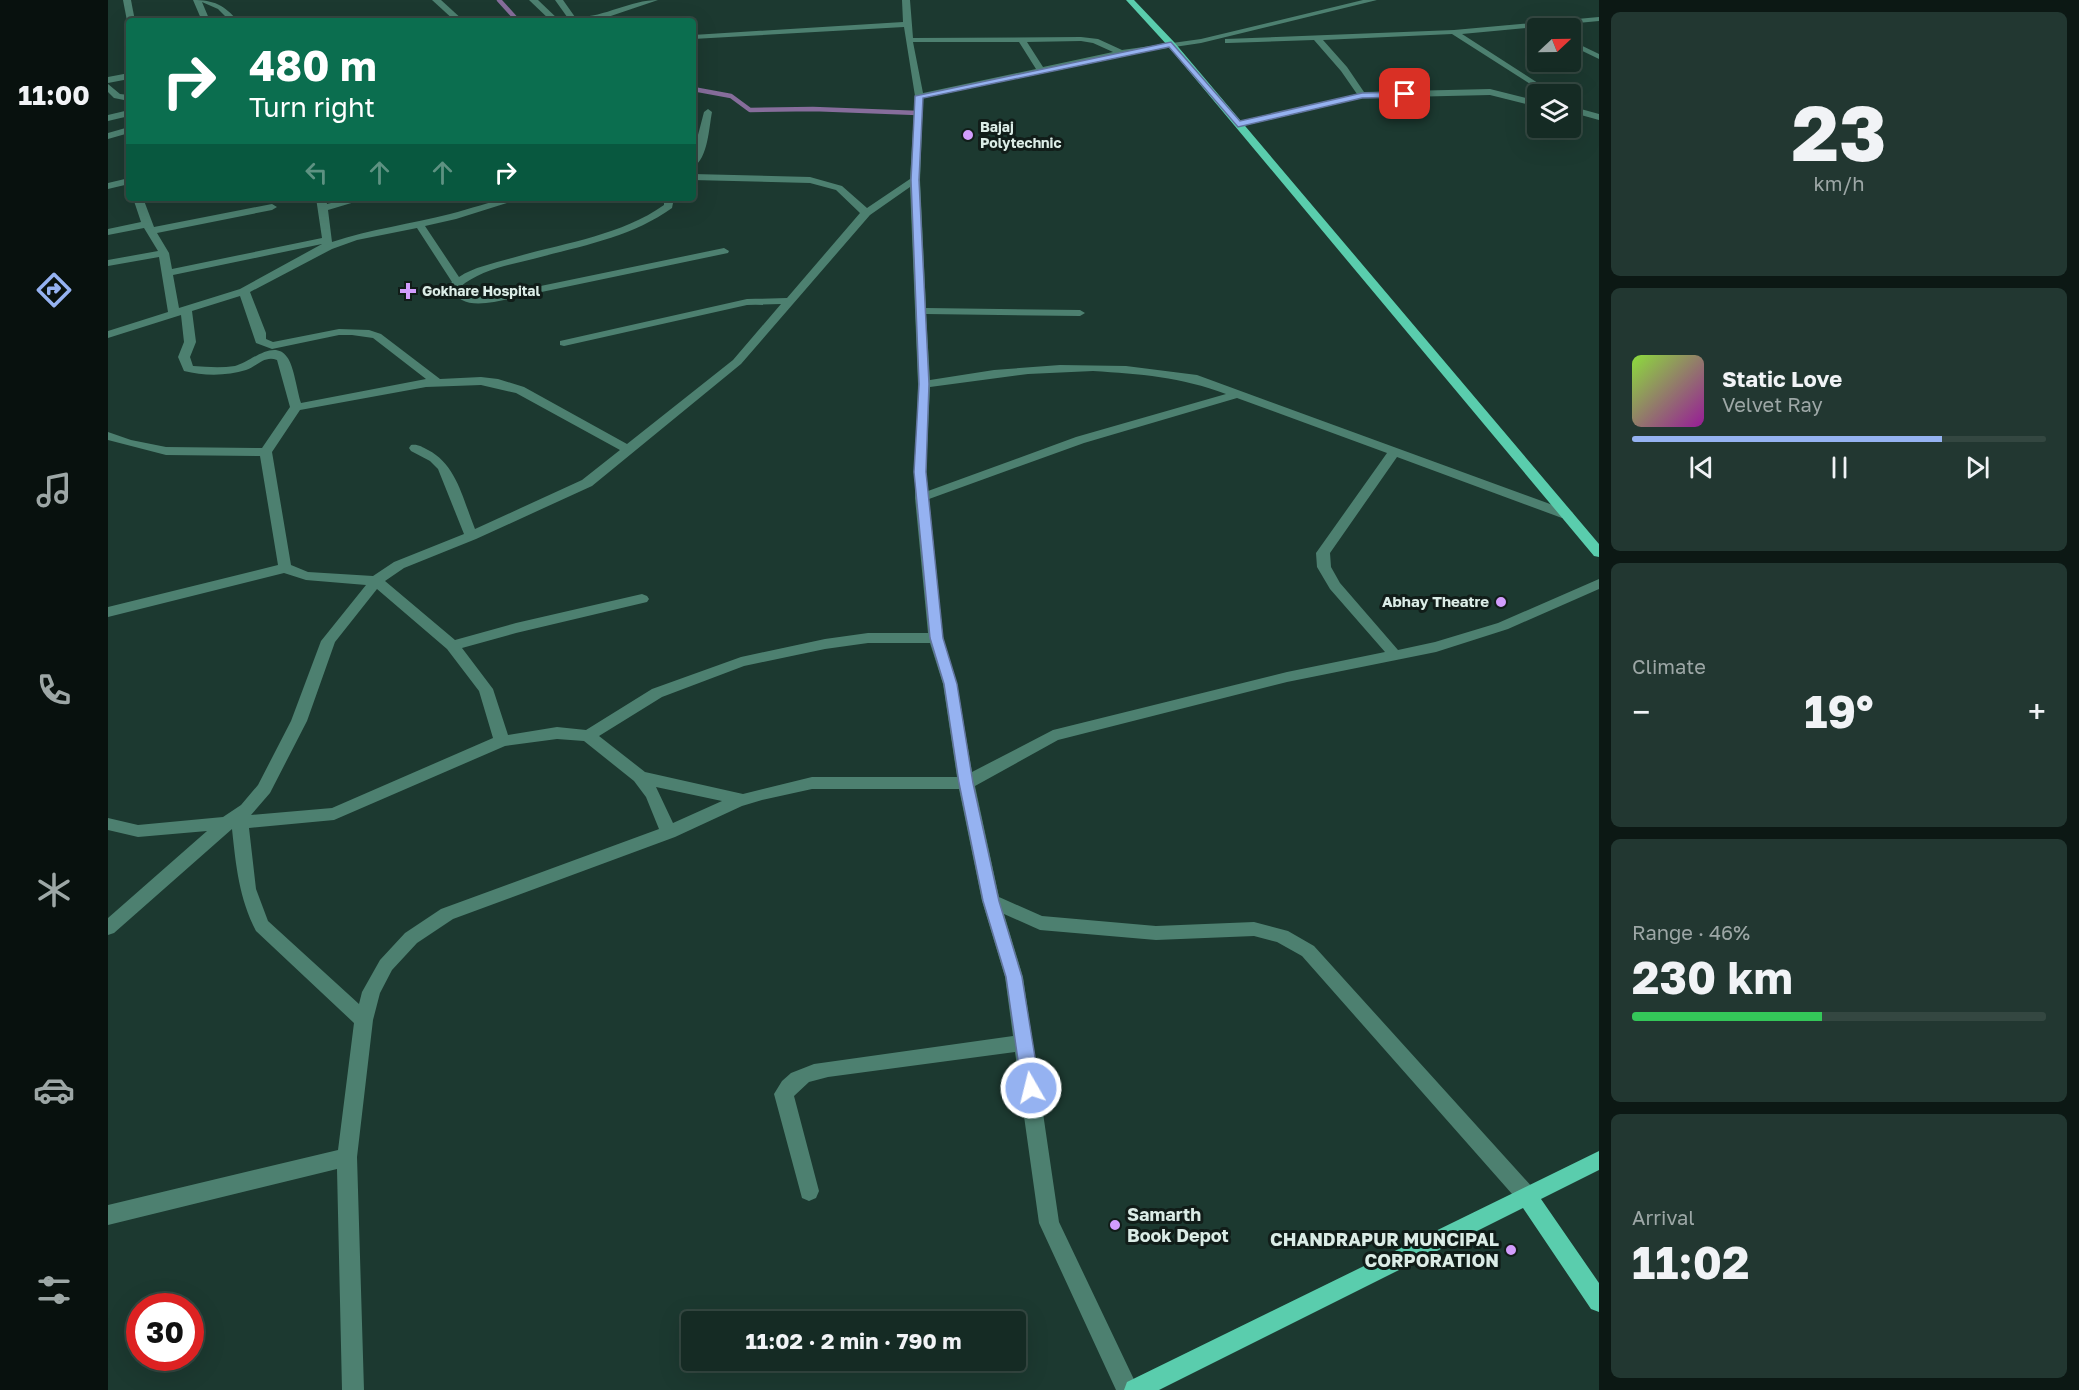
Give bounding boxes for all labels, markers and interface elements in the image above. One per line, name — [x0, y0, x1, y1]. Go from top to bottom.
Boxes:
north arrow — [1527, 18, 1581, 72]
map controls — [1527, 18, 1581, 138]
text: 480 m — [249, 40, 377, 90]
icon: right — [150, 42, 228, 120]
pin — [1379, 68, 1430, 119]
icon: arrive — [1388, 77, 1421, 110]
text: 11:00 — [18, 79, 90, 111]
button: layers — [1527, 84, 1581, 138]
text: 23 — [1791, 85, 1887, 178]
text: Turn right — [249, 91, 375, 123]
place label: Bajaj Polytechnic — [980, 118, 1061, 151]
marker: Bajaj Polytechnic — [961, 128, 975, 142]
icon: left — [300, 156, 333, 189]
icon: ahead — [363, 156, 396, 189]
icon: ahead — [426, 156, 459, 189]
icon: right — [489, 156, 522, 189]
text: km/h — [1814, 171, 1864, 195]
icon: directions — [33, 269, 75, 311]
marker: Gokhare Hospital — [399, 282, 417, 300]
place label: Gokhare Hospital — [422, 282, 540, 299]
text: Static Love — [1722, 365, 1842, 392]
text: Velvet Ray — [1722, 392, 1823, 416]
icon: previous — [1685, 451, 1718, 484]
icon: pause — [1823, 451, 1856, 484]
icon: next — [1961, 451, 1994, 484]
icon: music — [33, 469, 75, 511]
place label: Abhay Theatre — [1382, 592, 1489, 610]
marker: Abhay Theatre — [1494, 595, 1508, 609]
text: Climate — [1632, 654, 1706, 678]
icon: phone — [33, 669, 75, 711]
text: 19° — [1804, 684, 1874, 738]
text: − — [1632, 692, 1650, 731]
text: + — [2028, 692, 2046, 731]
icon: climate — [33, 869, 75, 911]
text: Range · 46% — [1632, 920, 1750, 944]
text: 230 km — [1632, 950, 1793, 1004]
position arrow — [999, 1056, 1063, 1120]
icon: car — [33, 1069, 75, 1111]
place label: Samarth Book Depot — [1127, 1203, 1229, 1246]
text: Arrival — [1632, 1205, 1695, 1229]
marker: Samarth Book Depot — [1108, 1218, 1122, 1232]
place label: CHANDRAPUR MUNCIPAL CORPORATION — [1270, 1228, 1499, 1271]
text: 11:02 — [1632, 1235, 1749, 1289]
marker: CHANDRAPUR MUNCIPAL CORPORATION — [1504, 1243, 1518, 1257]
icon: filters — [33, 1269, 75, 1311]
speed limit sign: 30 — [126, 1293, 204, 1371]
text: 11:02 · 2 min · 790 m — [745, 1327, 962, 1354]

